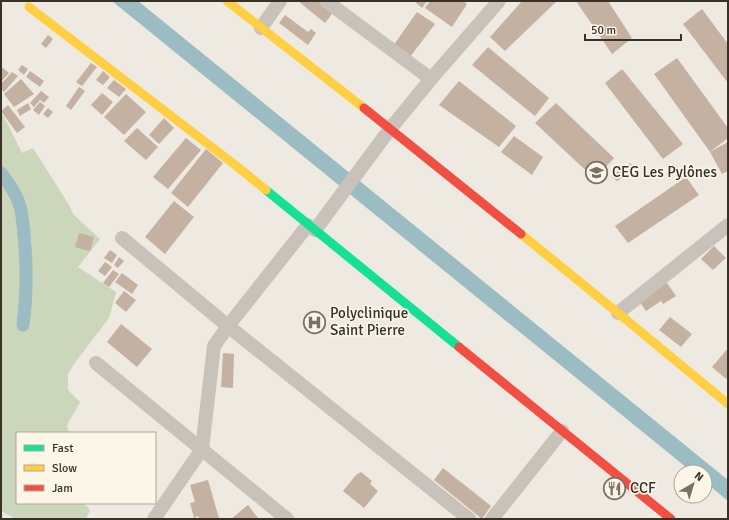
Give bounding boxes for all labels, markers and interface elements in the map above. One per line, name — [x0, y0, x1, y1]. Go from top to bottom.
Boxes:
scale bar — [585, 16, 681, 42]
text: 50 m — [591, 23, 616, 38]
school or university icon: CEG Les Pylônes — [583, 159, 609, 185]
place label: CEG Les Pylônes — [612, 163, 717, 181]
place label: Polyclinique Saint Pierre — [330, 304, 408, 339]
hospital icon: Polyclinique Saint Pierre — [302, 309, 328, 335]
legend — [16, 432, 156, 504]
text: Fast — [52, 441, 73, 456]
text: Slow — [52, 461, 77, 476]
north arrow — [673, 464, 713, 504]
text: N — [692, 469, 706, 484]
restaurant icon: CCF — [601, 475, 627, 501]
place label: CCF — [630, 479, 656, 497]
text: Jam — [52, 481, 73, 496]

